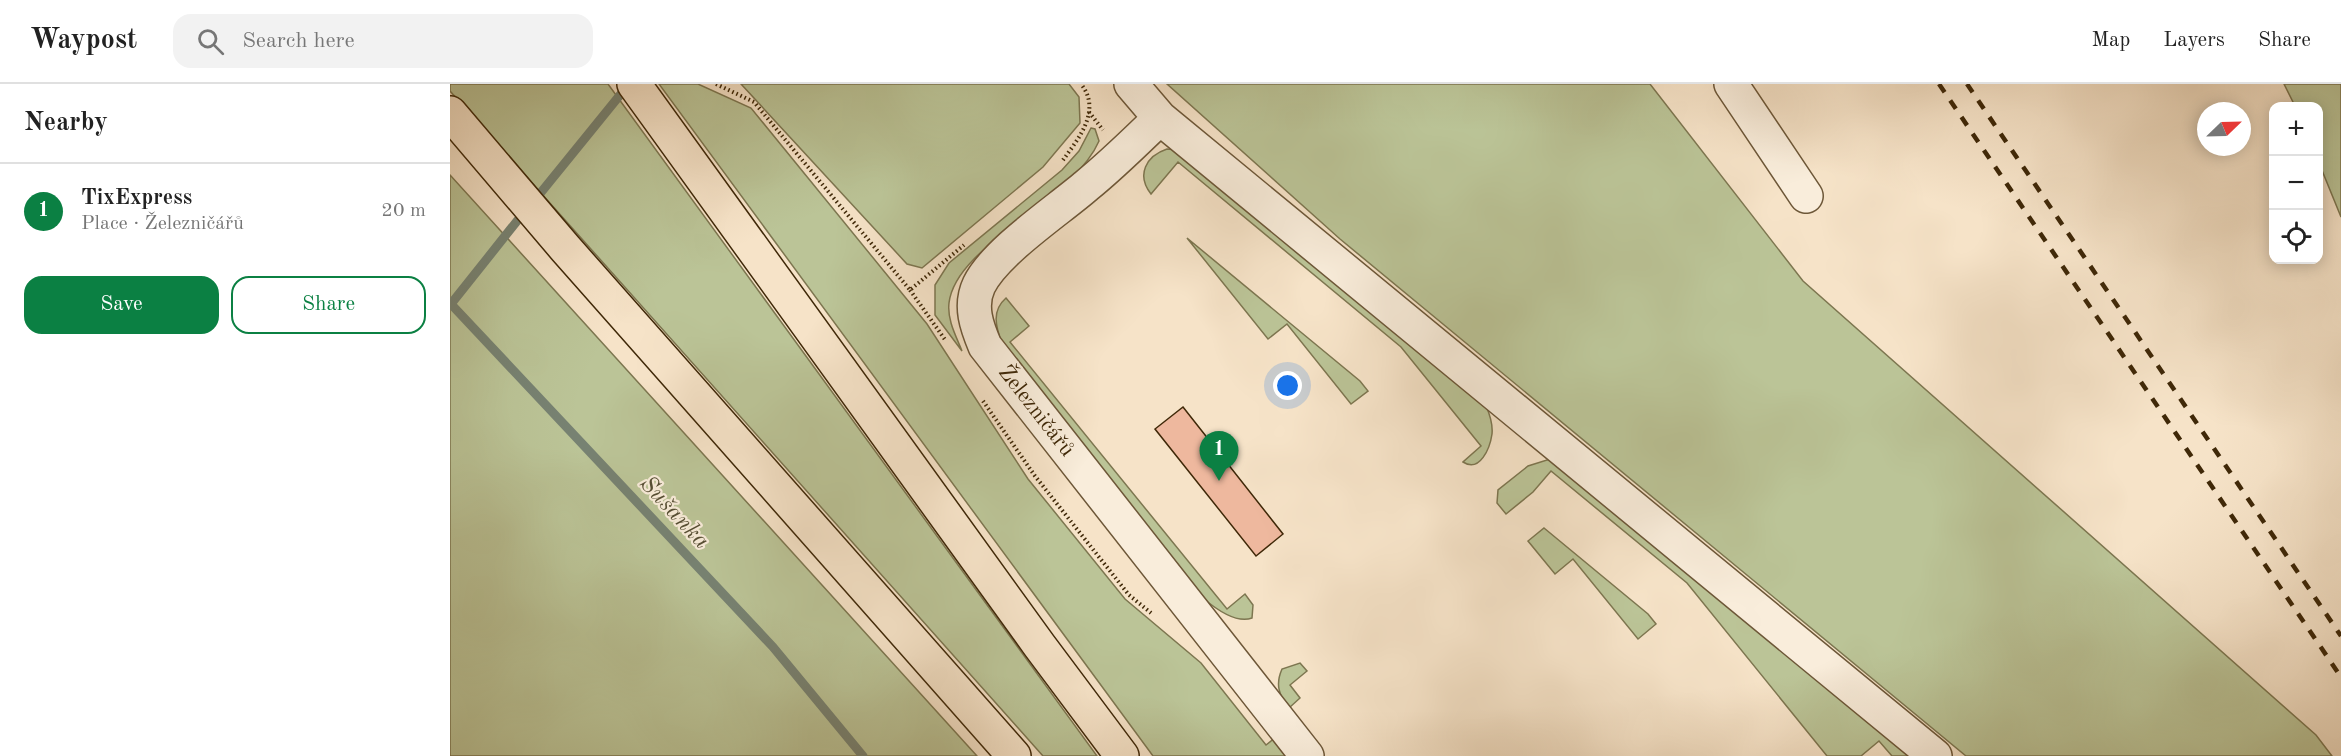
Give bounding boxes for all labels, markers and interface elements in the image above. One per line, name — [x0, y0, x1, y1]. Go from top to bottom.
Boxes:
search box — [173, 14, 593, 68]
icon: search — [194, 25, 227, 58]
text: Waypost — [30, 27, 137, 55]
text: Search here — [242, 30, 355, 52]
text: Map — [2091, 30, 2130, 51]
text: Layers — [2163, 30, 2225, 51]
text: Share — [2258, 30, 2311, 51]
north arrow — [2197, 102, 2251, 156]
map controls — [2269, 102, 2323, 264]
button: + — [2269, 102, 2323, 156]
text: Nearby — [24, 110, 108, 136]
button: − — [2269, 156, 2323, 210]
text: TixExpress — [81, 187, 192, 209]
text: 1 — [38, 201, 49, 221]
text: 20 m — [381, 201, 426, 221]
button: locate — [2269, 210, 2323, 264]
text: Place · Železničářů — [81, 214, 244, 234]
button: Save — [24, 276, 219, 334]
button: Share — [231, 276, 426, 334]
street label: Železničářů — [994, 359, 1081, 461]
your location — [1273, 371, 1302, 400]
pin: 1 — [1200, 432, 1238, 481]
water label: Sušanka — [635, 472, 714, 554]

